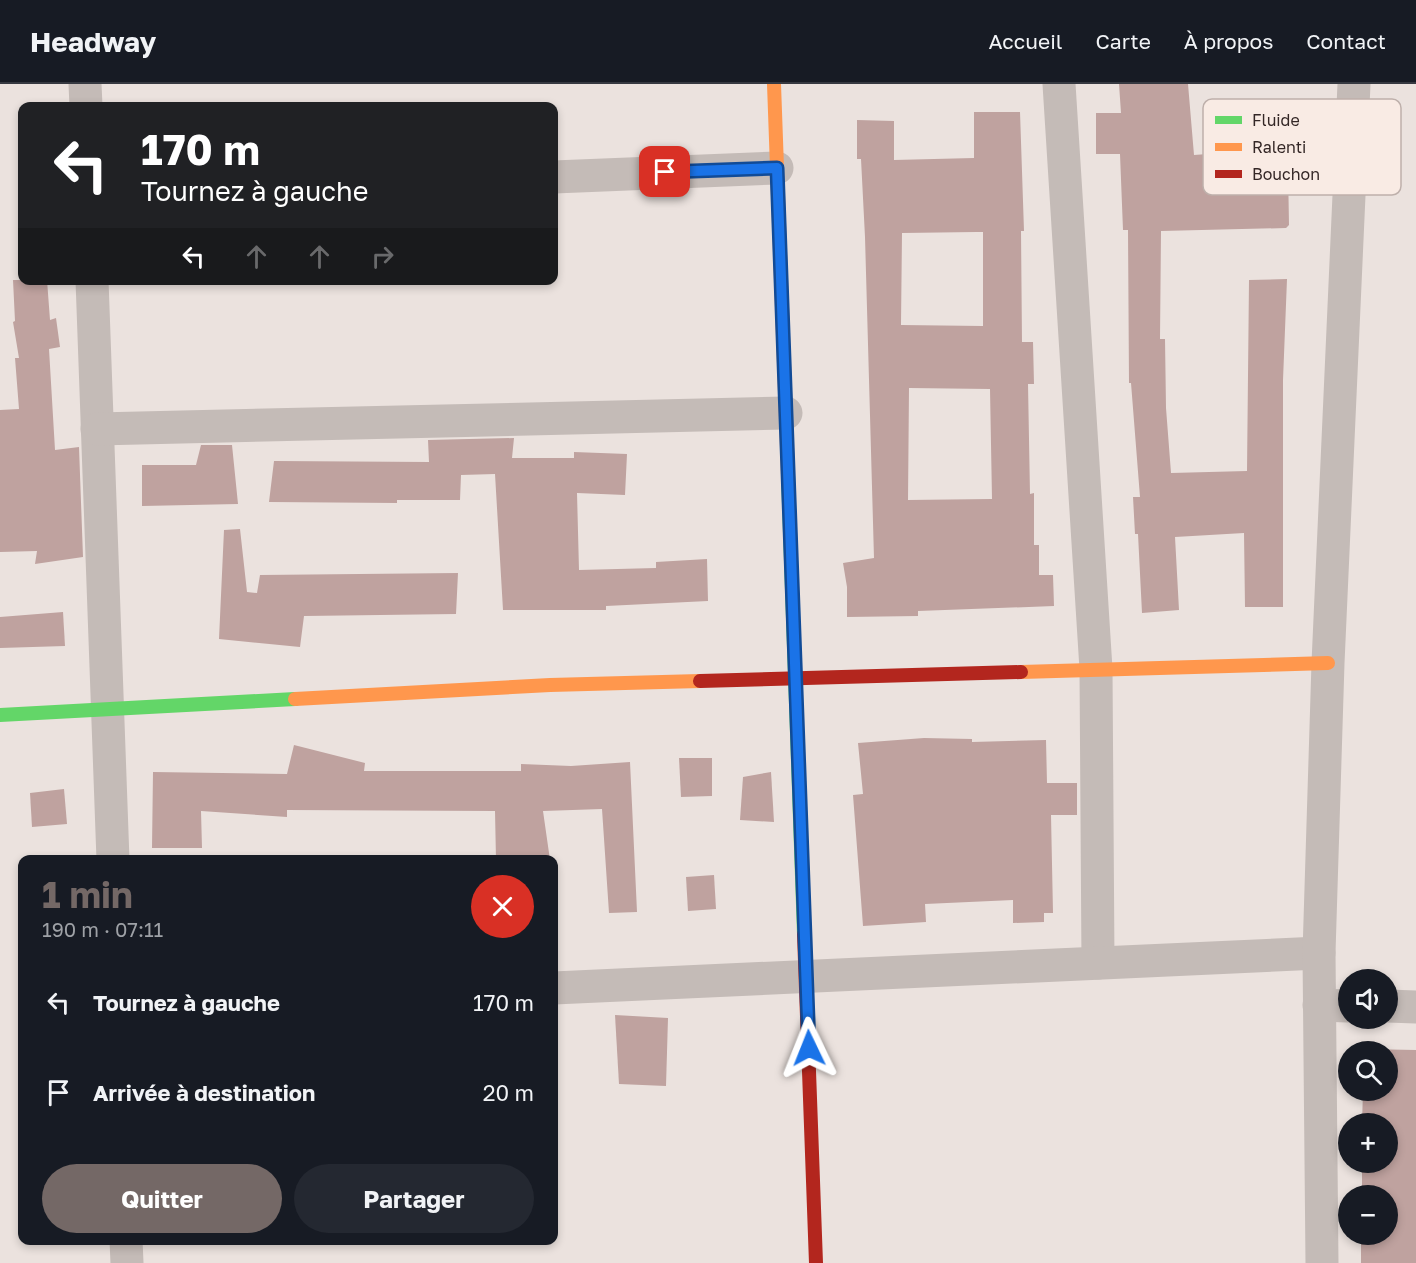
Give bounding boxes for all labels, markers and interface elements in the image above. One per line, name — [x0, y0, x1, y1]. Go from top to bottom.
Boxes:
text: Headway — [30, 25, 156, 58]
text: Accueil — [989, 28, 1062, 54]
text: Carte — [1095, 28, 1151, 54]
text: À propos — [1184, 28, 1273, 54]
text: Contact — [1306, 28, 1386, 54]
legend — [1203, 99, 1401, 195]
text: Fluide — [1252, 110, 1300, 130]
text: 170 m — [141, 124, 260, 174]
icon: left — [42, 126, 120, 204]
text: Ralenti — [1252, 137, 1306, 157]
pin — [639, 146, 690, 197]
icon: arrive — [648, 155, 681, 188]
text: Bouchon — [1252, 164, 1320, 184]
text: Tournez à gauche — [141, 175, 368, 207]
icon: left — [177, 240, 210, 273]
icon: ahead — [240, 240, 273, 273]
icon: ahead — [303, 240, 336, 273]
icon: right — [366, 240, 399, 273]
text: 1 min — [42, 873, 133, 916]
button: close — [471, 875, 534, 938]
text: 190 m · 07:11 — [42, 917, 163, 941]
map controls — [1338, 969, 1398, 1245]
button: sound — [1338, 969, 1398, 1029]
icon: left — [42, 986, 75, 1019]
text: Tournez à gauche — [93, 989, 280, 1016]
text: 170 m — [473, 989, 534, 1016]
position arrow — [777, 1016, 841, 1080]
button: search — [1338, 1041, 1398, 1101]
icon: arrive — [42, 1076, 75, 1109]
text: Arrivée à destination — [93, 1079, 315, 1106]
text: 20 m — [483, 1079, 534, 1106]
button: + — [1338, 1113, 1398, 1173]
button: Quitter — [42, 1164, 282, 1233]
button: Partager — [294, 1164, 534, 1233]
button: − — [1338, 1185, 1398, 1245]

